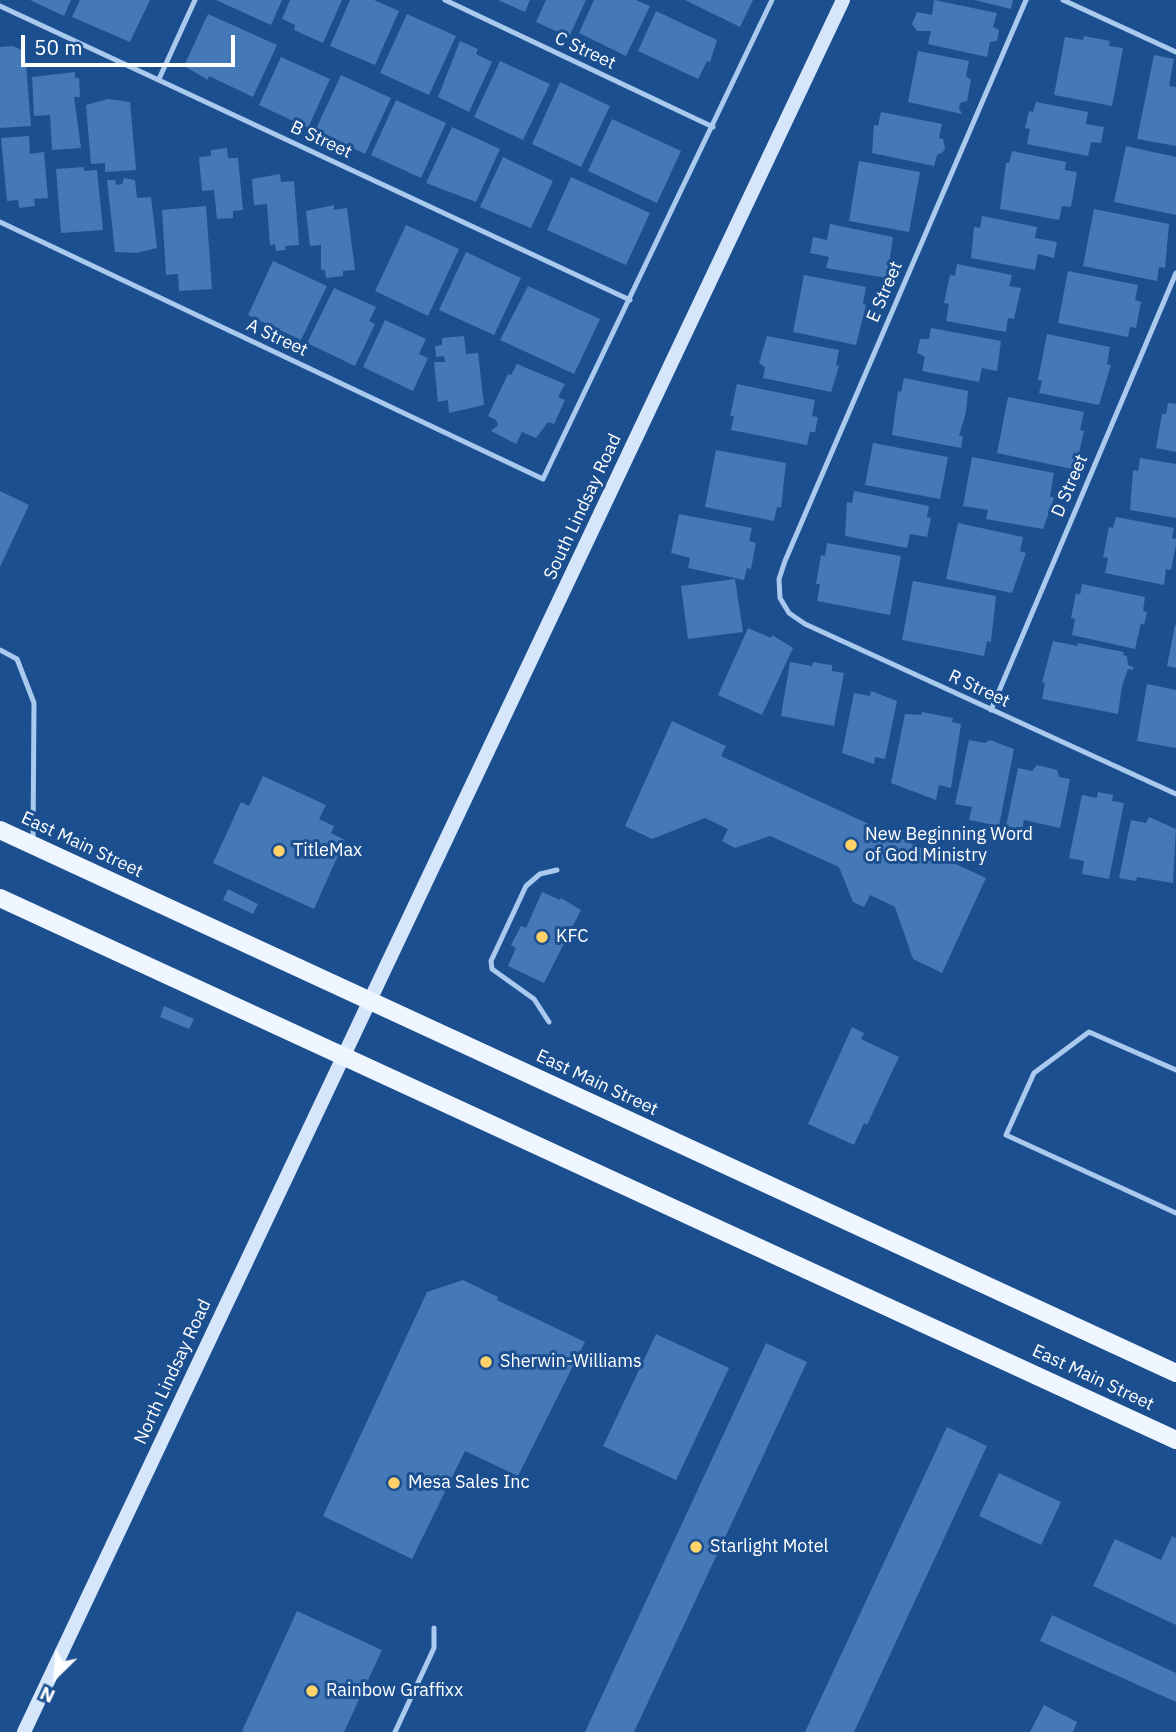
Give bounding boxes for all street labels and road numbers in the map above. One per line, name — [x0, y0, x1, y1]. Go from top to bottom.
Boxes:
street label: C Street — [551, 28, 619, 74]
street label: B Street — [287, 116, 355, 164]
street label: E Street — [863, 258, 907, 326]
street label: A Street — [243, 314, 311, 362]
street label: South Lindsay Road — [540, 431, 626, 583]
street label: D Street — [1047, 452, 1093, 520]
street label: R Street — [945, 665, 1013, 713]
street label: East Main Street — [18, 807, 146, 883]
street label: East Main Street — [533, 1045, 661, 1121]
street label: North Lindsay Road — [130, 1296, 216, 1448]
street label: East Main Street — [1029, 1340, 1157, 1416]

